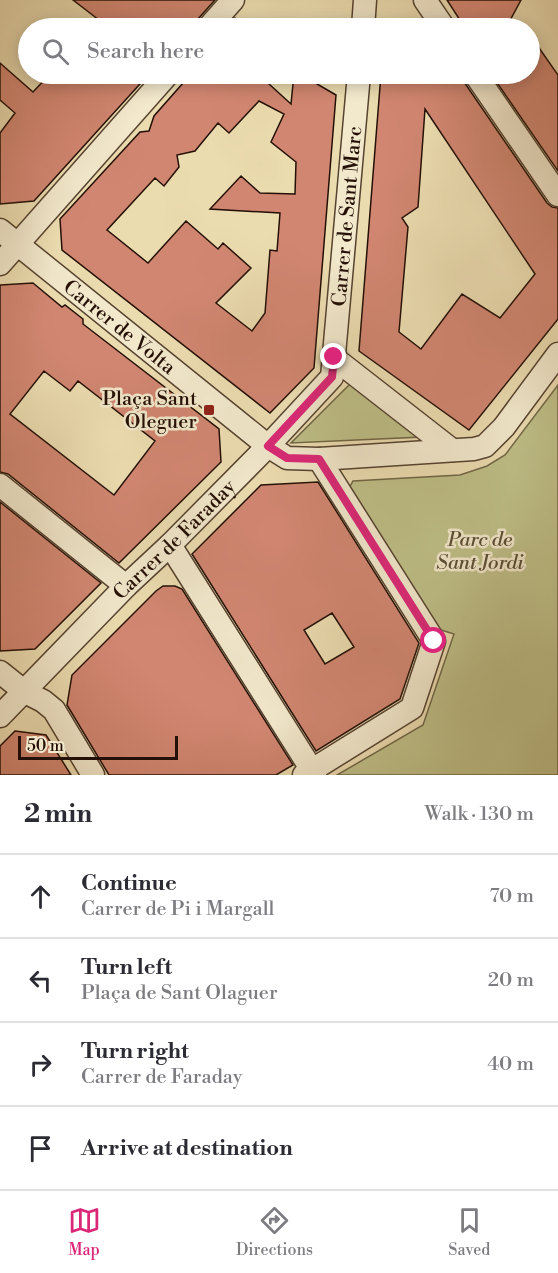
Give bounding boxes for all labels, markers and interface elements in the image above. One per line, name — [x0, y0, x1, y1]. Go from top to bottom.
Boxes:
search box — [18, 18, 540, 84]
icon: search — [39, 35, 72, 68]
text: Search here — [87, 38, 204, 65]
street label: Carrer de Sant Marc — [327, 125, 368, 308]
street label: Carrer de Volta — [58, 275, 181, 381]
route end — [320, 343, 346, 369]
place label: Plaça Sant Oleguer — [102, 387, 197, 435]
marker: Plaça Sant Oleguer — [202, 403, 216, 417]
street label: Carrer de Faraday — [108, 475, 242, 606]
park label: Parc de Sant Jordi — [436, 528, 525, 576]
route start — [420, 627, 446, 653]
scale bar — [18, 733, 178, 760]
text: 50 m — [27, 736, 64, 756]
text: 2 min — [24, 798, 92, 830]
text: Walk · 130 m — [425, 802, 534, 827]
text: Continue — [81, 870, 177, 897]
icon: ahead — [24, 880, 57, 913]
text: 70 m — [490, 884, 534, 909]
text: Carrer de Pi i Margall — [81, 897, 275, 922]
text: Turn left — [81, 954, 172, 981]
icon: left — [24, 964, 57, 997]
text: 20 m — [488, 968, 534, 993]
text: Plaça de Sant Olaguer — [81, 981, 278, 1006]
text: Turn right — [81, 1038, 189, 1065]
icon: right — [24, 1048, 57, 1081]
text: 40 m — [487, 1052, 534, 1077]
text: Carrer de Faraday — [81, 1065, 243, 1090]
icon: arrive — [24, 1132, 57, 1165]
text: Arrive at destination — [81, 1135, 293, 1162]
tab: Map — [68, 1204, 101, 1260]
tab: Directions — [236, 1204, 313, 1260]
tab: Saved — [448, 1204, 490, 1260]

